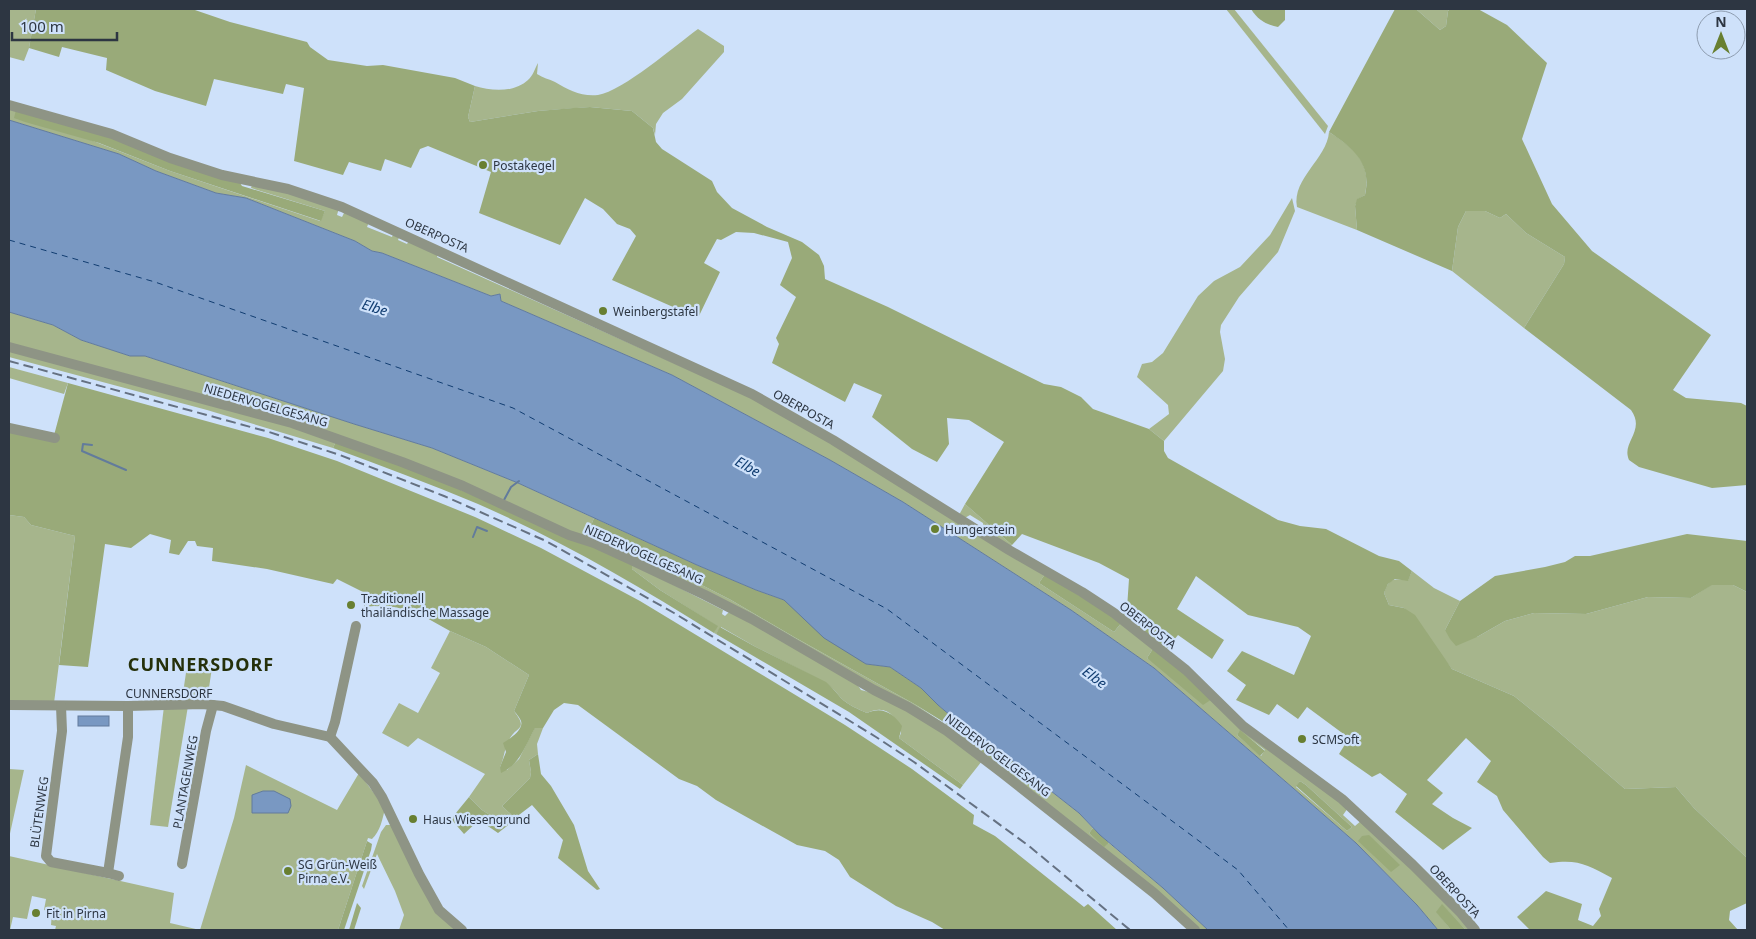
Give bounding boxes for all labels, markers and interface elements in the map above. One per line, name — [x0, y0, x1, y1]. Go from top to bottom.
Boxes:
scale bar — [12, 10, 118, 42]
north arrow — [1696, 10, 1746, 60]
text: N — [1715, 12, 1727, 31]
text: 100 m — [20, 16, 64, 36]
place label: Postakegel — [493, 157, 555, 174]
marker: Postakegel — [477, 159, 489, 171]
street label: OBERPOSTA — [402, 213, 472, 257]
water label: Elbe — [360, 294, 390, 320]
place label: Weinbergstafel — [613, 303, 698, 320]
marker: Weinbergstafel — [597, 305, 609, 317]
street label: NIEDERVOGELGESANG — [202, 379, 330, 431]
street label: OBERPOSTA — [770, 385, 838, 433]
water label: Elbe — [732, 451, 764, 481]
street label: NIEDERVOGELGESANG — [582, 520, 706, 588]
place label: Hungerstein — [945, 521, 1015, 538]
marker: Hungerstein — [929, 523, 941, 535]
place label: Traditionell thailändische Massage — [361, 590, 489, 621]
street label: OBERPOSTA — [1116, 597, 1180, 653]
marker: Traditionell thailändische Massage — [345, 599, 357, 611]
district label: CUNNERSDORF — [128, 652, 274, 676]
water label: Elbe — [1079, 662, 1111, 692]
street label: CUNNERSDORF — [125, 685, 213, 702]
street label: NIEDERVOGELGESANG — [942, 710, 1054, 800]
place label: SCMSoft — [1312, 731, 1360, 748]
marker: SCMSoft — [1296, 733, 1308, 745]
street label: PLANTAGENWEG — [168, 734, 202, 830]
street label: BLÜTENWEG — [26, 775, 52, 849]
place label: Haus Wiesengrund — [423, 811, 530, 828]
marker: Haus Wiesengrund — [407, 813, 419, 825]
place label: SG Grün-Weiß Pirna e.V. — [298, 856, 378, 887]
street label: OBERPOSTA — [1426, 860, 1485, 922]
marker: SG Grün-Weiß Pirna e.V. — [282, 865, 294, 877]
place label: Fit in Pirna — [46, 905, 106, 922]
marker: Fit in Pirna — [30, 907, 42, 919]

